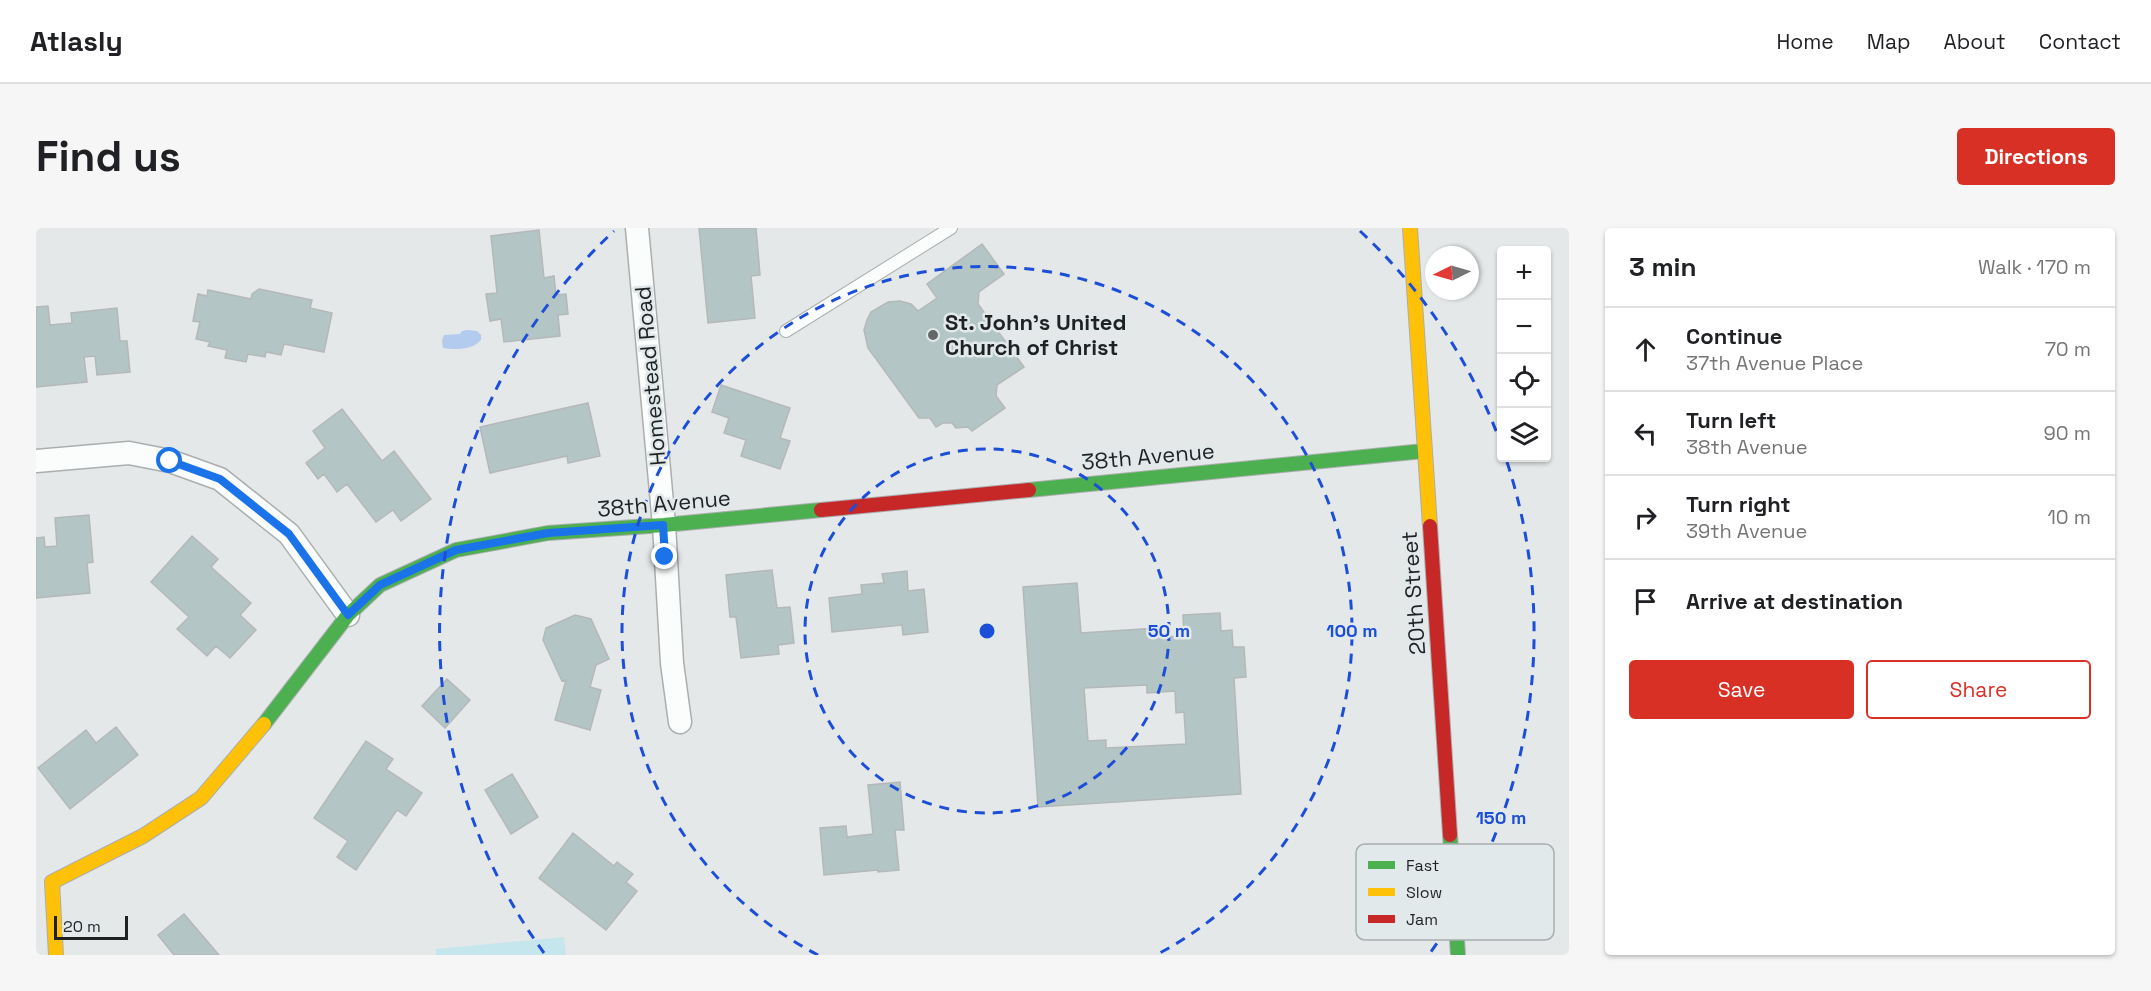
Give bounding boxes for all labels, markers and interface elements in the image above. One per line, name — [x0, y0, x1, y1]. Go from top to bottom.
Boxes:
text: Atlasly — [30, 23, 123, 59]
text: Home — [1776, 28, 1834, 55]
text: Map — [1867, 28, 1911, 55]
text: About — [1944, 28, 2006, 55]
text: Contact — [2039, 28, 2121, 55]
button: Directions — [1957, 128, 2115, 185]
text: Find us — [36, 130, 181, 183]
north arrow — [1425, 246, 1479, 300]
map controls — [1497, 246, 1551, 462]
button: + — [1497, 246, 1551, 300]
text: 3 min — [1629, 250, 1697, 284]
text: Walk · 170 m — [1978, 254, 2091, 280]
street label: Homestead Road — [628, 285, 672, 467]
button: − — [1497, 300, 1551, 354]
place label: St. John's United Church of Christ — [945, 308, 1127, 361]
text: Continue — [1686, 322, 1782, 350]
marker: St. John's United Church of Christ — [926, 328, 940, 342]
icon: ahead — [1629, 333, 1662, 366]
text: 70 m — [2045, 336, 2091, 362]
text: 37th Avenue Place — [1686, 350, 1863, 376]
button: locate — [1497, 354, 1551, 408]
text: Turn left — [1686, 406, 1776, 434]
button: layers — [1497, 408, 1551, 462]
icon: left — [1629, 417, 1662, 450]
text: 90 m — [2044, 420, 2091, 446]
text: 38th Avenue — [1686, 434, 1808, 460]
street label: 38th Avenue — [1080, 436, 1216, 476]
route start — [156, 447, 182, 473]
street label: 38th Avenue — [596, 483, 732, 523]
text: Turn right — [1686, 490, 1791, 518]
icon: right — [1629, 501, 1662, 534]
text: 10 m — [2047, 504, 2091, 530]
text: 39th Avenue — [1686, 518, 1807, 544]
street label: 20th Street — [1395, 530, 1431, 656]
route end — [651, 543, 677, 569]
icon: arrive — [1629, 585, 1662, 618]
text: Arrive at destination — [1686, 587, 1903, 615]
text: 50 m — [1148, 619, 1190, 642]
text: 100 m — [1326, 619, 1378, 642]
centre of rings — [977, 621, 997, 641]
button: Save — [1629, 660, 1854, 719]
button: Share — [1866, 660, 2091, 719]
text: 150 m — [1476, 806, 1526, 829]
legend — [1356, 844, 1554, 940]
text: Fast — [1406, 855, 1439, 876]
text: Slow — [1406, 882, 1442, 903]
text: Jam — [1406, 909, 1438, 930]
scale bar — [54, 913, 128, 940]
text: 20 m — [63, 916, 101, 937]

